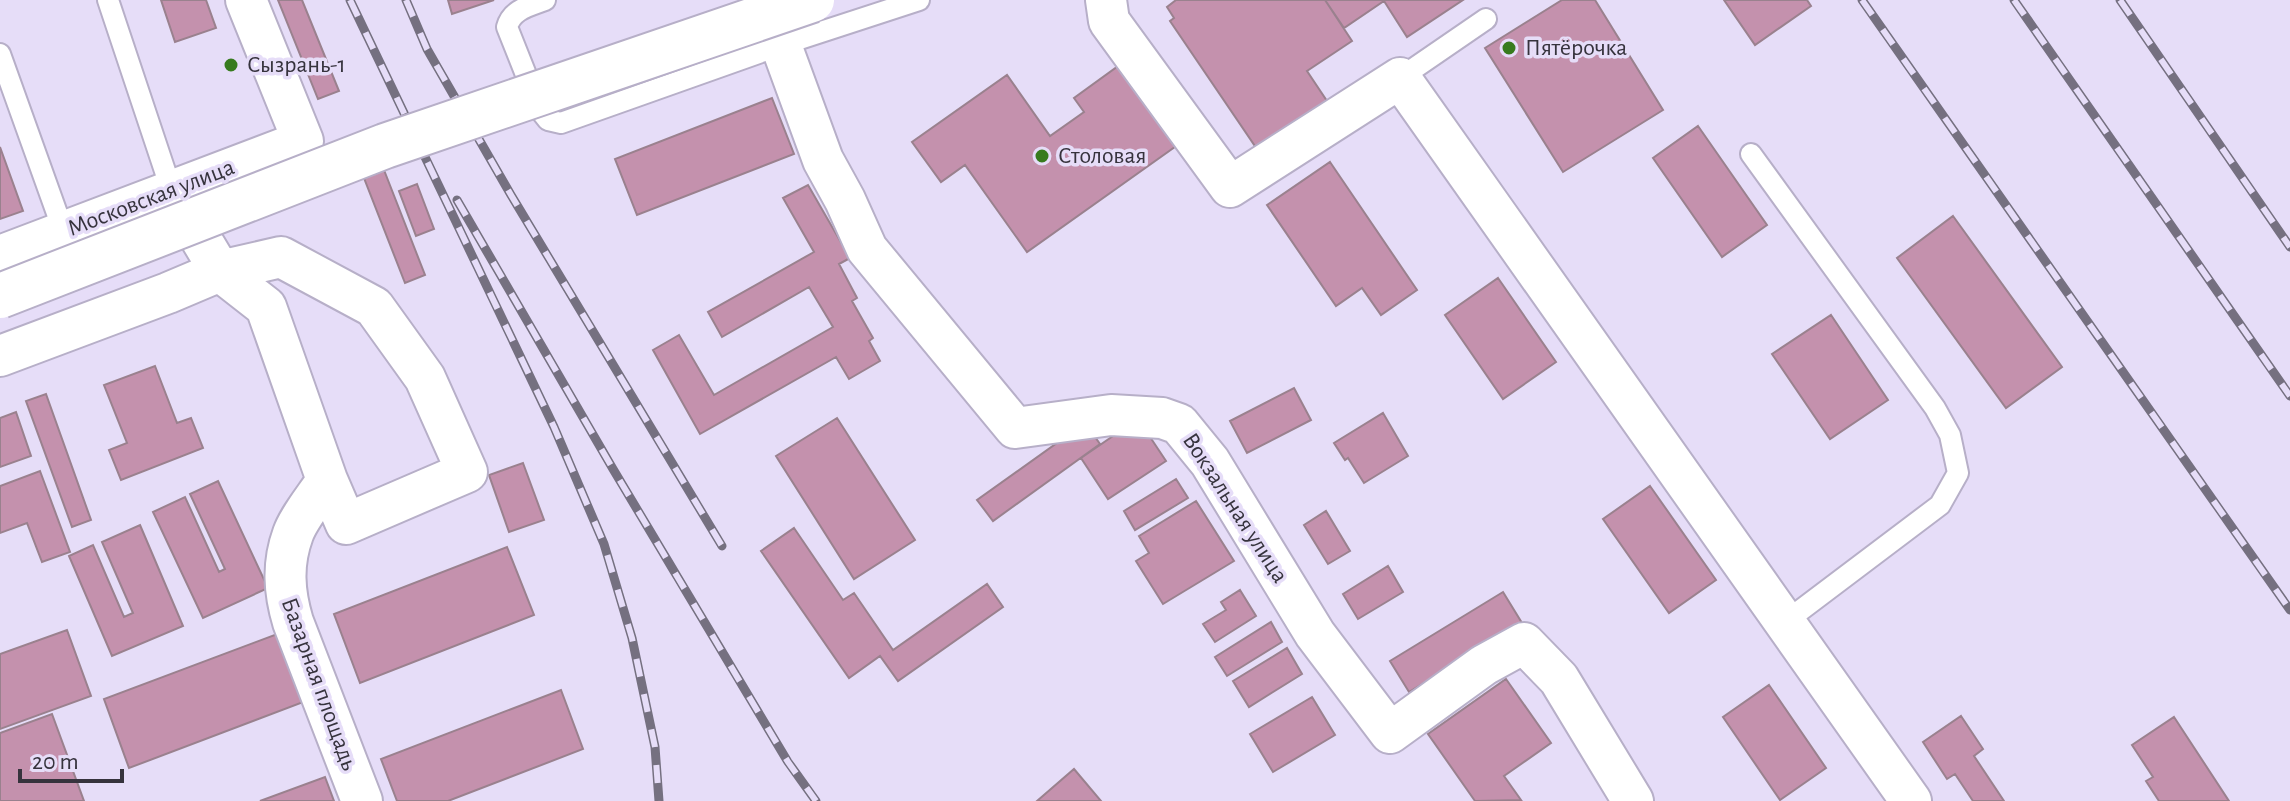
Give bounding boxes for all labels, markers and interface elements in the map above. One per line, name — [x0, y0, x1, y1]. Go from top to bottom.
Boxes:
place label: Пятёрочка — [1525, 36, 1627, 60]
marker: Пятёрочка — [1500, 39, 1518, 57]
place label: Сызрань-1 — [247, 53, 346, 77]
marker: Сызрань-1 — [222, 56, 240, 74]
place label: Столовая — [1058, 144, 1146, 168]
marker: Столовая — [1033, 147, 1051, 165]
street label: Московская улица — [64, 155, 238, 241]
street label: Вокзальная улица — [1178, 429, 1292, 587]
street label: Базарная площадь — [277, 595, 361, 773]
scale bar — [20, 733, 122, 783]
text: 20 m — [32, 750, 79, 774]

